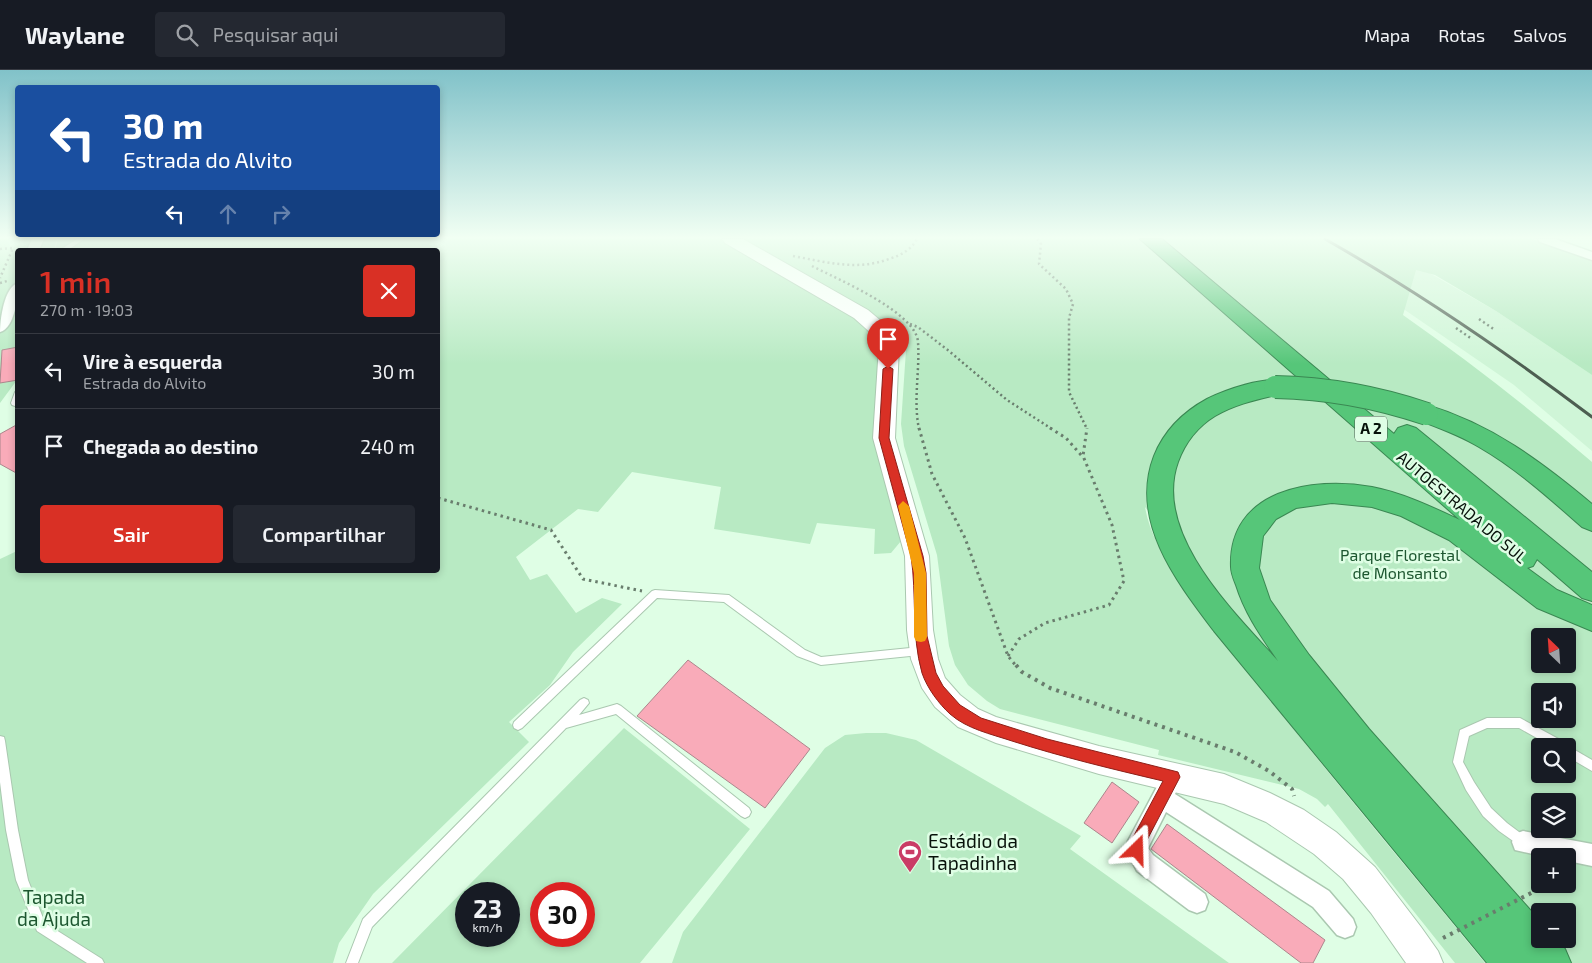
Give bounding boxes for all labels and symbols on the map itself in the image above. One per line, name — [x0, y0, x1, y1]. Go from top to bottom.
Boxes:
pin — [867, 318, 909, 369]
road number: A 2 — [1355, 416, 1387, 442]
street label: AUTOESTRADA DO SUL — [1393, 447, 1531, 567]
park label: Parque Florestal de Monsanto — [1340, 545, 1460, 582]
north arrow — [1531, 628, 1576, 672]
position arrow — [1110, 823, 1162, 875]
place label: Estádio da Tapadinha — [928, 829, 1018, 874]
sports icon: Estádio da Tapadinha — [897, 839, 923, 873]
speed limit sign: 30 — [530, 882, 595, 947]
park label: Tapada da Ajuda — [17, 885, 91, 930]

